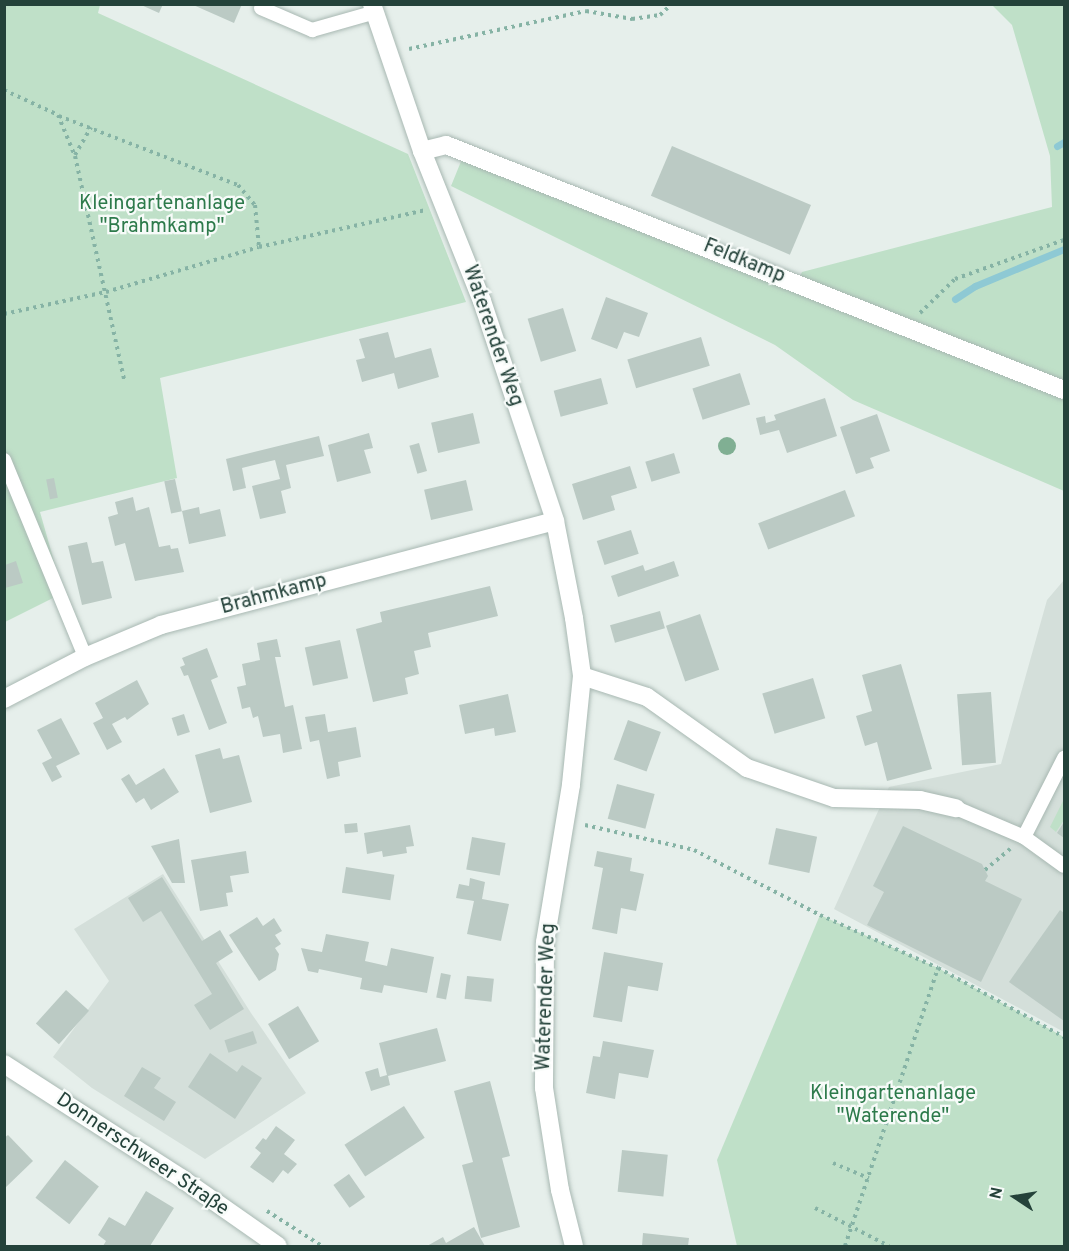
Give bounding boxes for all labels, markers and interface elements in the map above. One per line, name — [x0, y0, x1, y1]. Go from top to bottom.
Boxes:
park label: Kleingartenanlage "Brahmkamp" — [79, 192, 245, 239]
street label: Feldkamp — [700, 235, 788, 289]
street label: Waterender Weg — [457, 262, 527, 410]
street label: Brahmkamp — [218, 569, 330, 621]
street label: Waterender Weg — [532, 923, 562, 1071]
park label: Kleingartenanlage "Waterende" — [810, 1082, 976, 1129]
street label: Donnerschweer Straße — [51, 1088, 233, 1222]
north arrow — [985, 1167, 1045, 1227]
text: N — [986, 1186, 1008, 1201]

